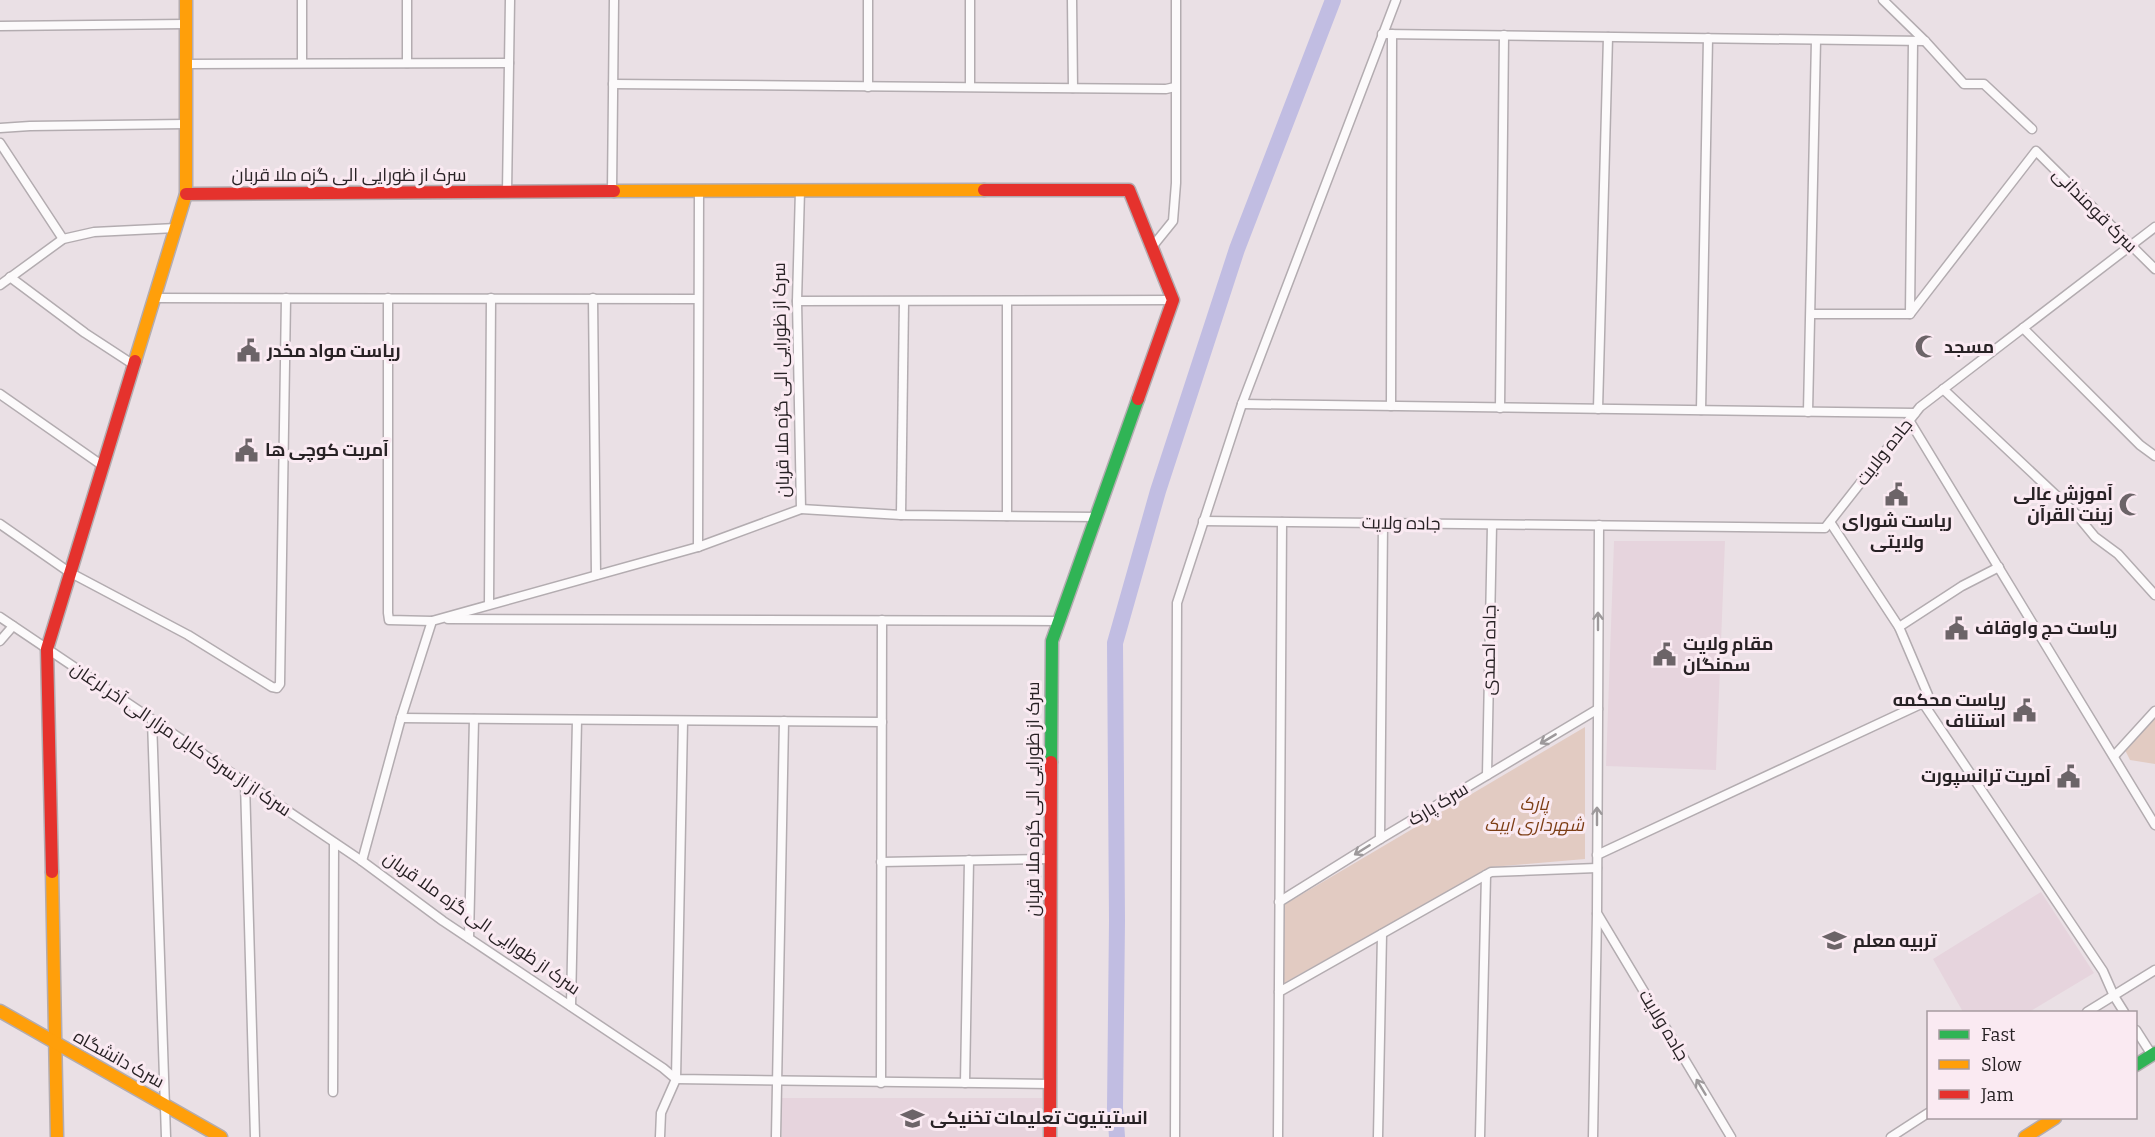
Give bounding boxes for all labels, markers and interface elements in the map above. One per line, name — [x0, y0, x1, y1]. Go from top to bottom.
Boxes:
street label: سرک قومندانی — [2048, 163, 2142, 257]
street label: سرک از ظورایی الی گزه ملا قربان — [231, 164, 467, 186]
street label: سرک از ظورایی الی گزه ملا قربان — [768, 262, 794, 498]
mosque icon: مسجد — [1913, 334, 1939, 360]
place label: مسجد — [1944, 336, 1994, 358]
public building icon: ریاست مواد مخدر — [236, 338, 262, 364]
place label: ریاست مواد مخدر — [266, 340, 401, 362]
street label: جاده ولایت — [1851, 414, 1917, 490]
public building icon: آمریت کوچی ها — [234, 437, 260, 463]
place label: آمریت کوچی ها — [265, 439, 389, 462]
public building icon: ریاست شورای ولایتی — [1884, 482, 1910, 508]
place label: آموزش عالی زینت القرآن — [2013, 483, 2113, 526]
mosque icon: آموزش عالی زینت القرآن — [2118, 491, 2144, 517]
place label: ریاست شورای ولایتی — [1842, 510, 1952, 553]
street label: جاده ولایت — [1361, 511, 1441, 535]
street label: جاده احمدی — [1477, 604, 1501, 696]
one-way arrow — [1592, 611, 1604, 631]
public building icon: ریاست حج واوقاف — [1944, 615, 1970, 641]
place label: ریاست حج واوقاف — [1975, 617, 2117, 640]
place label: مقام ولایت سمنگان — [1683, 633, 1774, 676]
public building icon: مقام ولایت سمنگان — [1652, 641, 1678, 667]
street label: سرک از از سرک کابل مزار الی آخر لرغان — [67, 657, 295, 821]
street label: سرک از ظورایی الی گزه ملا قربان — [1022, 681, 1044, 917]
place label: ریاست محکمه استناف — [1893, 689, 2006, 732]
public building icon: ریاست محکمه استناف — [2011, 697, 2037, 723]
one-way arrow — [1540, 734, 1557, 746]
public building icon: آمریت ترانسپورت — [2056, 763, 2082, 789]
place label: آمریت ترانسپورت — [1921, 765, 2051, 788]
street label: سرک پارک — [1404, 777, 1473, 831]
park label: پارک شهرداری ایبک — [1484, 793, 1585, 836]
one-way arrow — [1591, 806, 1603, 826]
one-way arrow — [1354, 844, 1371, 856]
street label: سرک از ظورایی الی گزه ملا قربان — [379, 847, 585, 999]
school or university icon: تربیه معلم — [1822, 928, 1848, 954]
place label: تربیه معلم — [1853, 930, 1937, 953]
street label: جاده ولایت — [1634, 985, 1694, 1065]
legend — [1927, 1011, 2137, 1119]
text: Fast — [1981, 1024, 2016, 1046]
street label: سرک دانشگاه — [70, 1025, 168, 1093]
text: Slow — [1981, 1054, 2022, 1076]
one-way arrow — [1695, 1079, 1707, 1096]
text: Jam — [1980, 1084, 2014, 1106]
school or university icon: انستیتیوت تعلیمات تخنیکی — [899, 1105, 925, 1131]
place label: انستیتیوت تعلیمات تخنیکی — [930, 1107, 1148, 1129]

